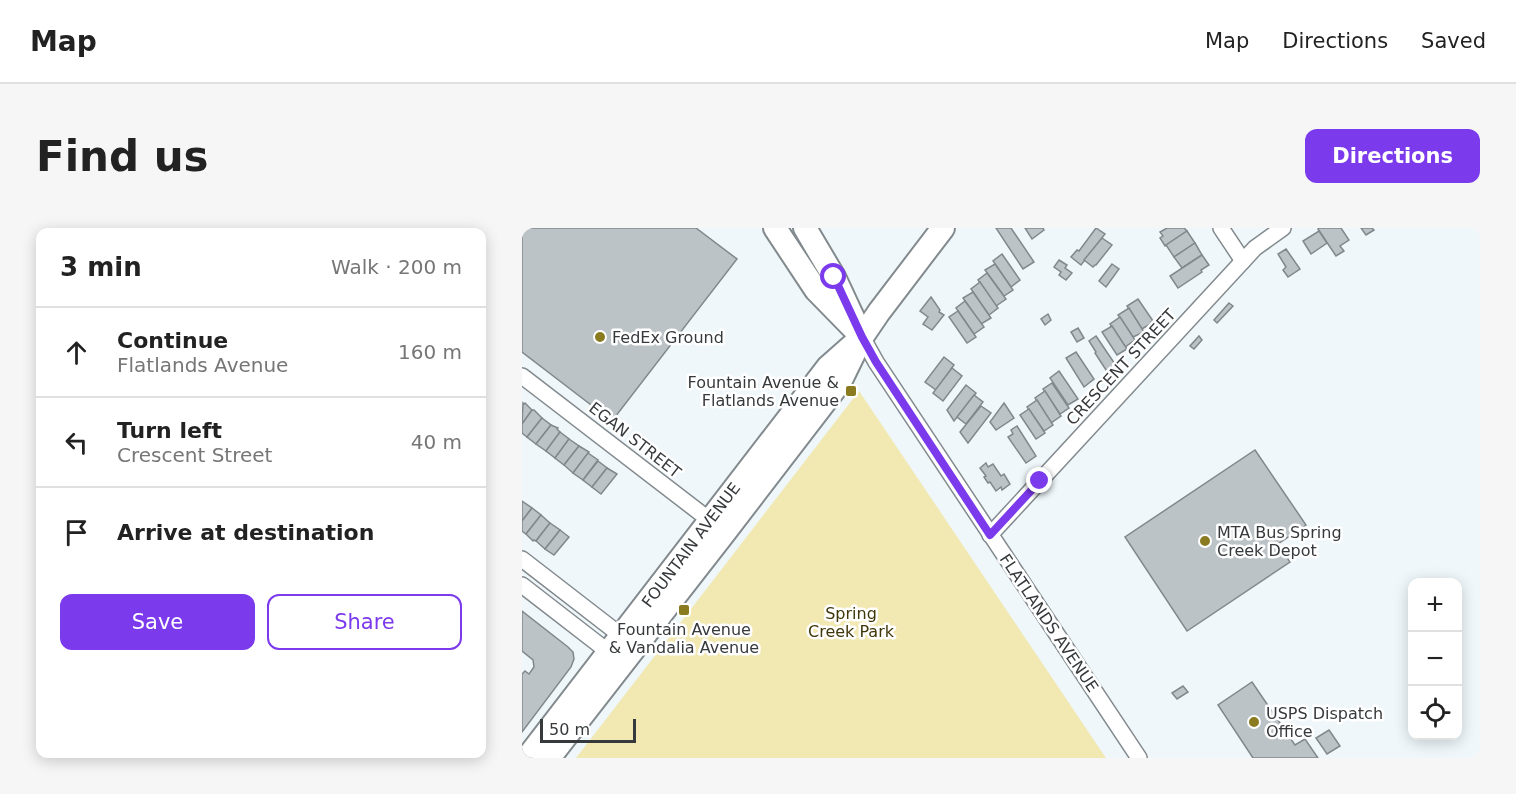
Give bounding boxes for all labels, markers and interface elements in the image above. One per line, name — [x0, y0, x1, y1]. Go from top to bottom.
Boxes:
text: Map — [30, 25, 97, 58]
text: Map — [1205, 29, 1249, 53]
text: Directions — [1282, 29, 1388, 53]
text: Saved — [1421, 29, 1486, 53]
button: Directions — [1305, 129, 1480, 183]
text: Find us — [36, 132, 209, 181]
text: 3 min — [60, 252, 142, 282]
text: Walk · 200 m — [331, 255, 462, 279]
route start — [820, 263, 846, 289]
street label: CRESCENT STREET — [1062, 305, 1180, 429]
text: Continue — [117, 328, 228, 353]
place label: FedEx Ground — [612, 328, 724, 347]
marker: FedEx Ground — [593, 330, 607, 344]
icon: ahead — [60, 336, 93, 369]
text: 160 m — [398, 340, 462, 364]
text: Flatlands Avenue — [117, 353, 288, 377]
place label: Fountain Avenue & Flatlands Avenue — [688, 373, 839, 410]
marker: Fountain Avenue & Flatlands Avenue — [844, 384, 858, 398]
street label: EGAN STREET — [585, 398, 685, 482]
text: Turn left — [117, 418, 222, 443]
icon: left — [60, 426, 93, 459]
text: 40 m — [411, 430, 462, 454]
text: Crescent Street — [117, 443, 272, 467]
route end — [1026, 467, 1052, 493]
street label: FOUNTAIN AVENUE — [638, 479, 744, 611]
icon: arrive — [60, 516, 93, 549]
text: Arrive at destination — [117, 520, 374, 545]
place label: MTA Bus Spring Creek Depot — [1217, 523, 1342, 560]
marker: MTA Bus Spring Creek Depot — [1198, 534, 1212, 548]
street label: FLATLANDS AVENUE — [996, 550, 1102, 696]
map controls — [1408, 578, 1462, 740]
button: + — [1408, 578, 1462, 632]
button: Save — [60, 594, 255, 650]
button: Share — [267, 594, 462, 650]
marker: Fountain Avenue & Vandalia Avenue — [677, 603, 691, 617]
park label: Spring Creek Park — [808, 604, 895, 641]
place label: Fountain Avenue & Vandalia Avenue — [609, 620, 759, 657]
button: − — [1408, 632, 1462, 686]
button: locate — [1408, 686, 1462, 740]
place label: USPS Dispatch Office — [1266, 704, 1383, 741]
marker: USPS Dispatch Office — [1247, 715, 1261, 729]
scale bar — [540, 716, 636, 744]
text: 50 m — [549, 720, 590, 739]

